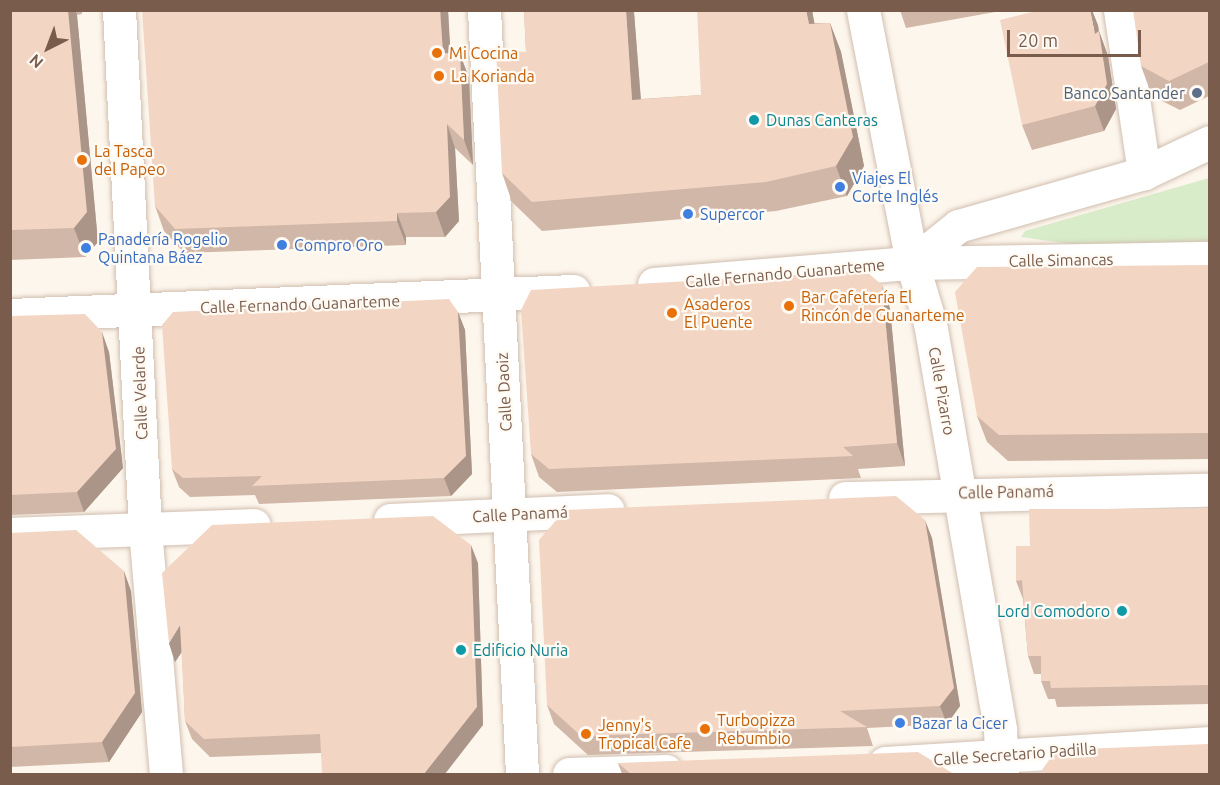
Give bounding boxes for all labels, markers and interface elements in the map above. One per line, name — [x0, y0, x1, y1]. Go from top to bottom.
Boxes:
north arrow — [18, 18, 78, 78]
scale bar — [1010, 18, 1144, 56]
text: 20 m — [1018, 30, 1058, 50]
place label: Mi Cocina — [449, 43, 518, 63]
marker: Mi Cocina — [430, 46, 444, 60]
text: N — [25, 51, 46, 72]
place label: La Korianda — [451, 66, 535, 86]
marker: La Korianda — [432, 69, 446, 83]
place label: Banco Santander — [1063, 83, 1185, 103]
marker: Banco Santander — [1190, 86, 1204, 100]
place label: Dunas Canteras — [766, 110, 878, 130]
marker: Dunas Canteras — [747, 113, 761, 127]
place label: La Tasca del Papeo — [94, 141, 165, 179]
marker: La Tasca del Papeo — [75, 153, 89, 167]
place label: Viajes El Corte Inglés — [852, 168, 938, 206]
marker: Viajes El Corte Inglés — [833, 180, 847, 194]
place label: Supercor — [700, 204, 765, 224]
marker: Supercor — [681, 207, 695, 221]
place label: Panadería Rogelio Quintana Báez — [98, 229, 228, 267]
place label: Compro Oro — [294, 235, 383, 255]
marker: Compro Oro — [275, 238, 289, 252]
marker: Panadería Rogelio Quintana Báez — [79, 241, 93, 255]
street label: Calle Simancas — [1008, 249, 1114, 271]
street label: Calle Fernando Guanarteme — [684, 255, 886, 291]
place label: Bar Cafetería El Rincón de Guanarteme — [801, 287, 965, 325]
street label: Calle Fernando Guanarteme — [200, 291, 400, 317]
place label: Asaderos El Puente — [684, 294, 753, 332]
marker: Bar Cafetería El Rincón de Guanarteme — [782, 299, 796, 313]
marker: Asaderos El Puente — [665, 306, 679, 320]
street label: Calle Pizarro — [925, 345, 959, 437]
street label: Calle Velarde — [129, 346, 151, 440]
street label: Calle Daoiz — [492, 352, 516, 432]
street label: Calle Panamá — [958, 482, 1054, 502]
street label: Calle Panamá — [472, 502, 568, 526]
place label: Lord Comodoro — [997, 601, 1110, 621]
marker: Lord Comodoro — [1115, 604, 1129, 618]
place label: Edificio Nuria — [473, 640, 568, 660]
marker: Edificio Nuria — [454, 643, 468, 657]
place label: Turbopizza Rebumbio — [717, 710, 796, 748]
place label: Bazar la Cicer — [912, 713, 1008, 733]
place label: Jenny's Tropical Cafe — [598, 715, 691, 753]
marker: Bazar la Cicer — [893, 716, 907, 730]
marker: Turbopizza Rebumbio — [698, 722, 712, 736]
marker: Jenny's Tropical Cafe — [579, 727, 593, 741]
street label: Calle Secretario Padilla — [933, 739, 1097, 769]

